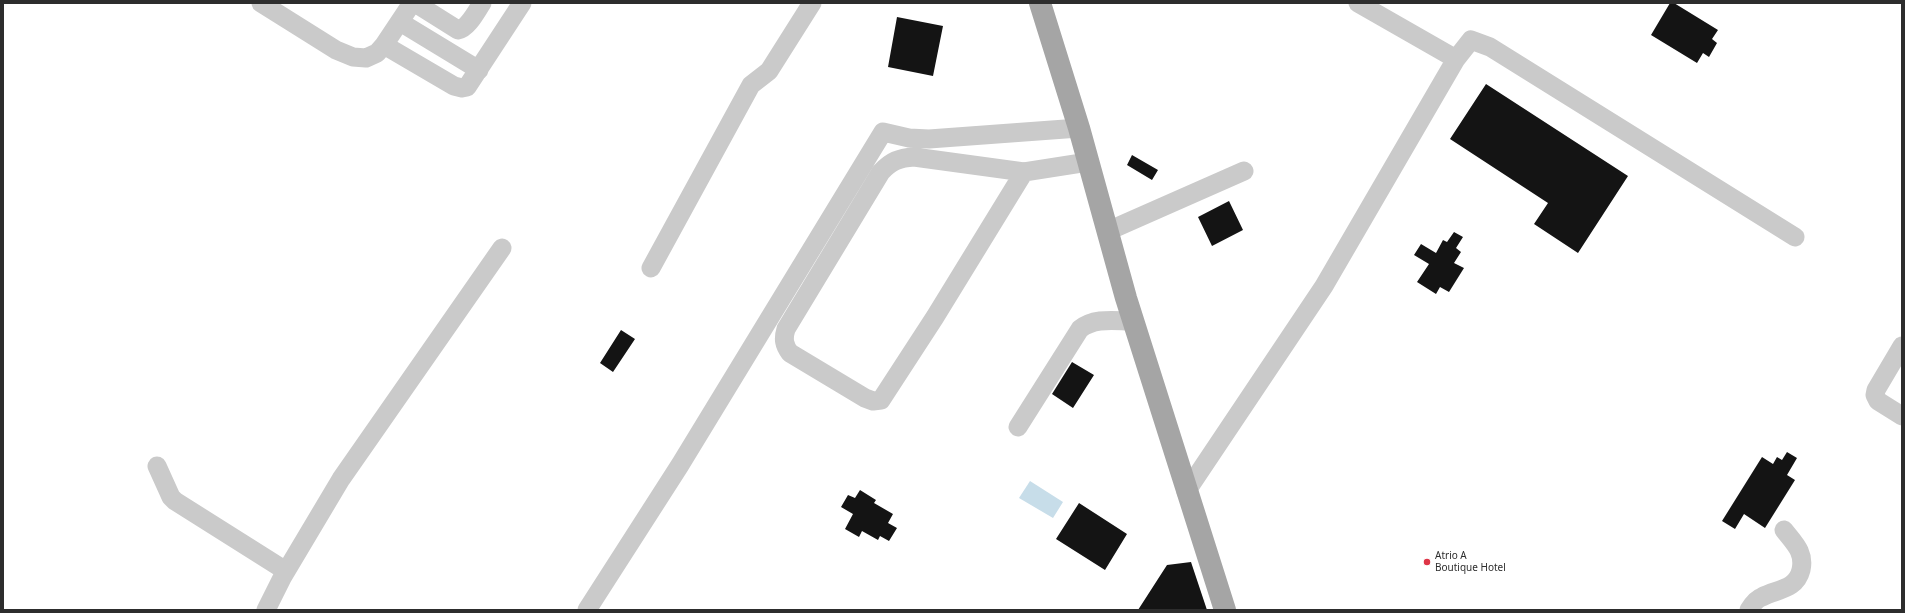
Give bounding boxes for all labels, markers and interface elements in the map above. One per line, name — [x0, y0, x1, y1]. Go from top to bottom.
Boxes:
place label: Atrio A Boutique Hotel — [1435, 550, 1506, 574]
marker: Atrio A Boutique Hotel — [1422, 557, 1432, 567]

